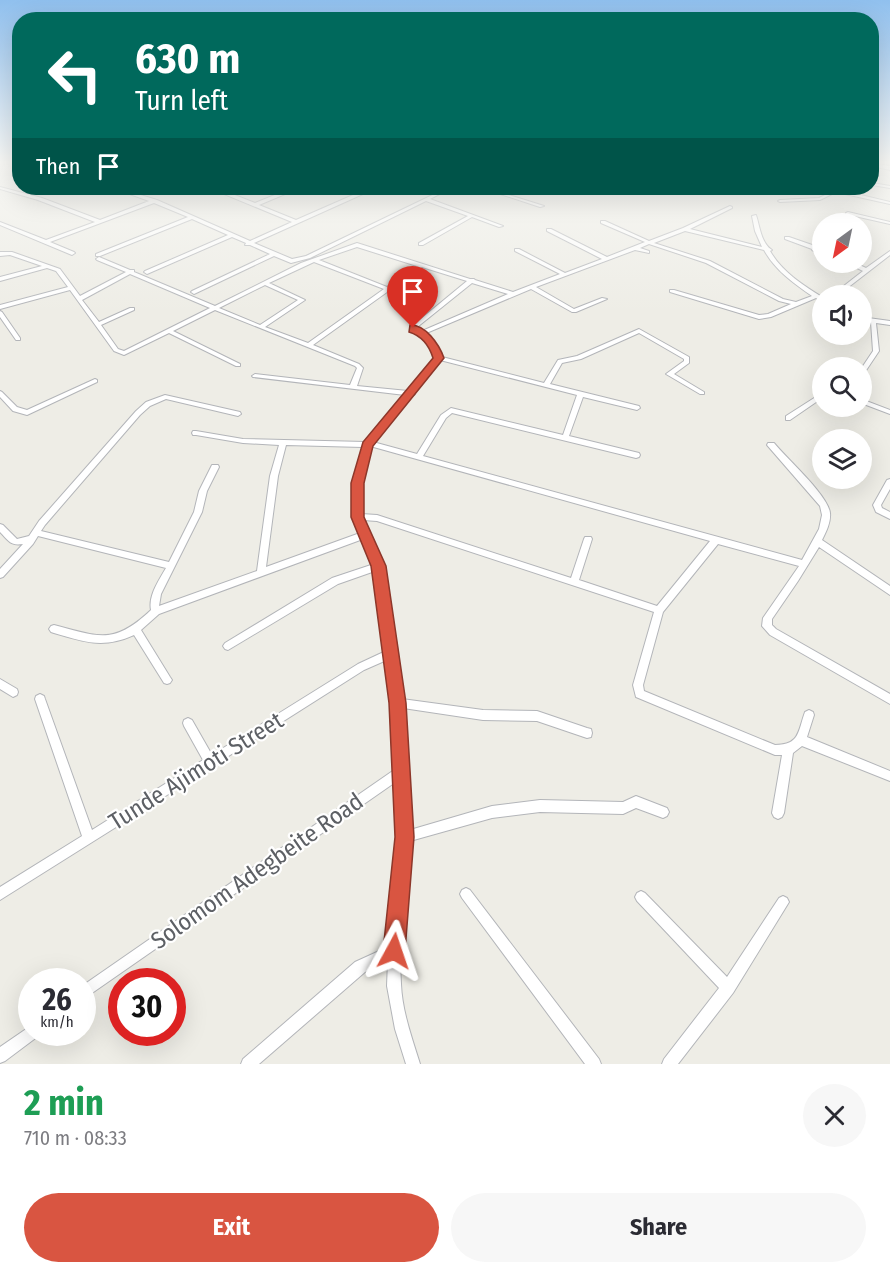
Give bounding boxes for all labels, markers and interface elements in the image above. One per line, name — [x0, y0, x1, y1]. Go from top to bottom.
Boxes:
text: 630 m — [135, 34, 240, 84]
icon: left — [36, 36, 114, 114]
text: Turn left — [135, 85, 228, 117]
icon: arrive — [92, 150, 125, 183]
text: Then — [36, 153, 80, 180]
north arrow — [812, 213, 872, 273]
map controls — [812, 213, 872, 489]
pin — [387, 266, 438, 328]
icon: arrive — [396, 275, 429, 308]
button: sound — [812, 285, 872, 345]
button: search — [812, 357, 872, 417]
button: layers — [812, 429, 872, 489]
street label: Tunde Ajimoti Street — [104, 706, 288, 836]
street label: Solomom Adegbeite Road — [146, 787, 368, 955]
position arrow — [362, 919, 426, 983]
speed limit sign: 30 — [108, 968, 186, 1046]
text: 26 — [42, 982, 72, 1018]
text: km/h — [40, 1013, 74, 1031]
text: 2 min — [24, 1081, 104, 1125]
button: close — [803, 1084, 866, 1147]
text: 710 m · 08:33 — [24, 1126, 127, 1150]
button: Exit — [24, 1193, 439, 1262]
button: Share — [451, 1193, 866, 1262]

